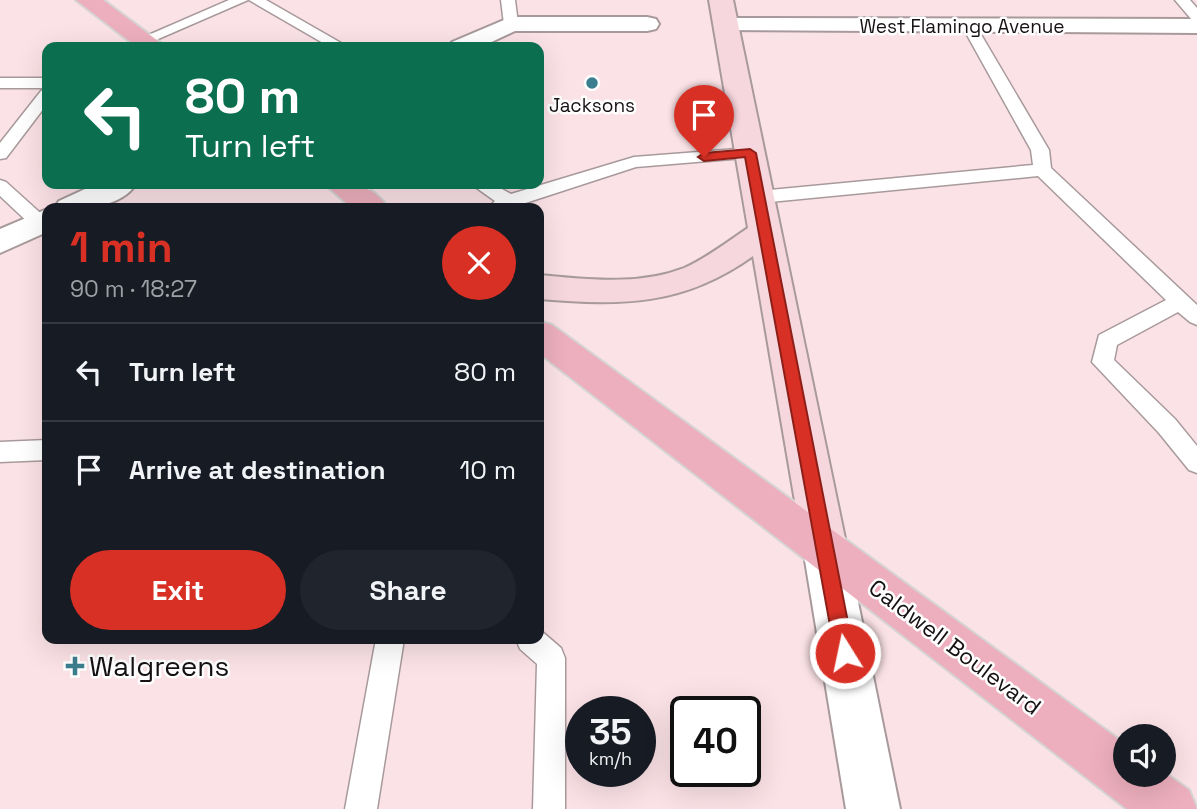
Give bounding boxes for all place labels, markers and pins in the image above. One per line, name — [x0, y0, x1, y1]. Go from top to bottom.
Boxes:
marker: Jacksons — [584, 75, 600, 91]
pin — [674, 85, 734, 157]
place label: Jacksons — [549, 93, 635, 118]
place label: Walgreens — [89, 648, 229, 684]
marker: Walgreens — [67, 658, 83, 674]

